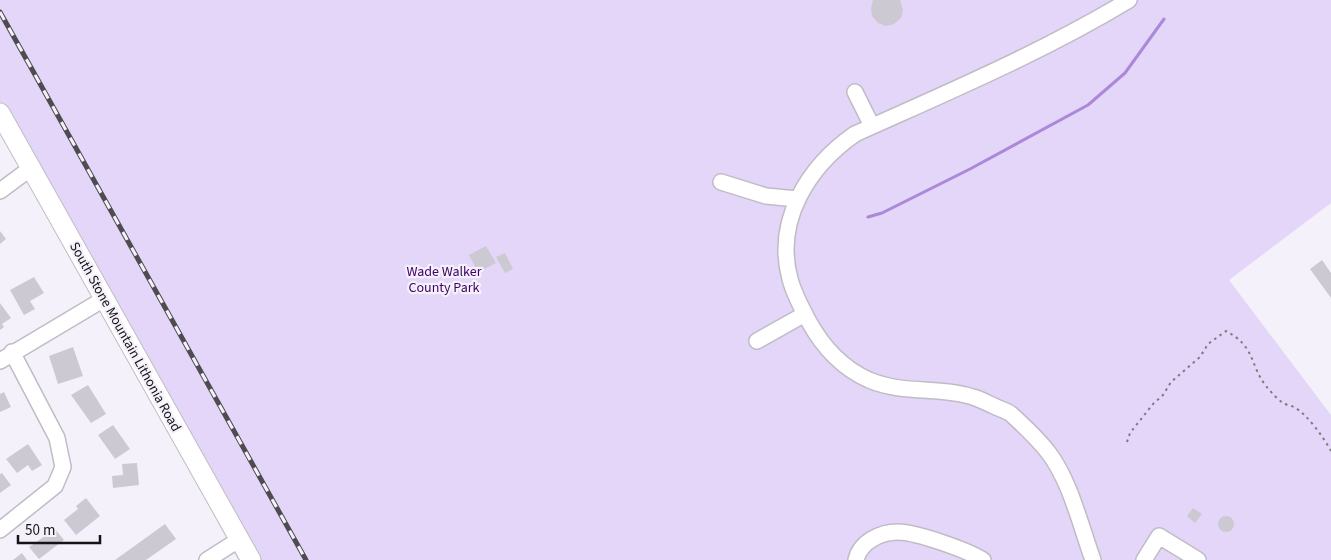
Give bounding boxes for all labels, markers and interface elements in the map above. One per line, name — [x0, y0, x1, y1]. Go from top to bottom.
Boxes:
street label: South Stone Mountain Lithonia Road — [64, 239, 186, 435]
park label: Wade Walker County Park — [406, 262, 482, 298]
scale bar — [18, 512, 100, 544]
text: 50 m — [25, 520, 55, 541]

